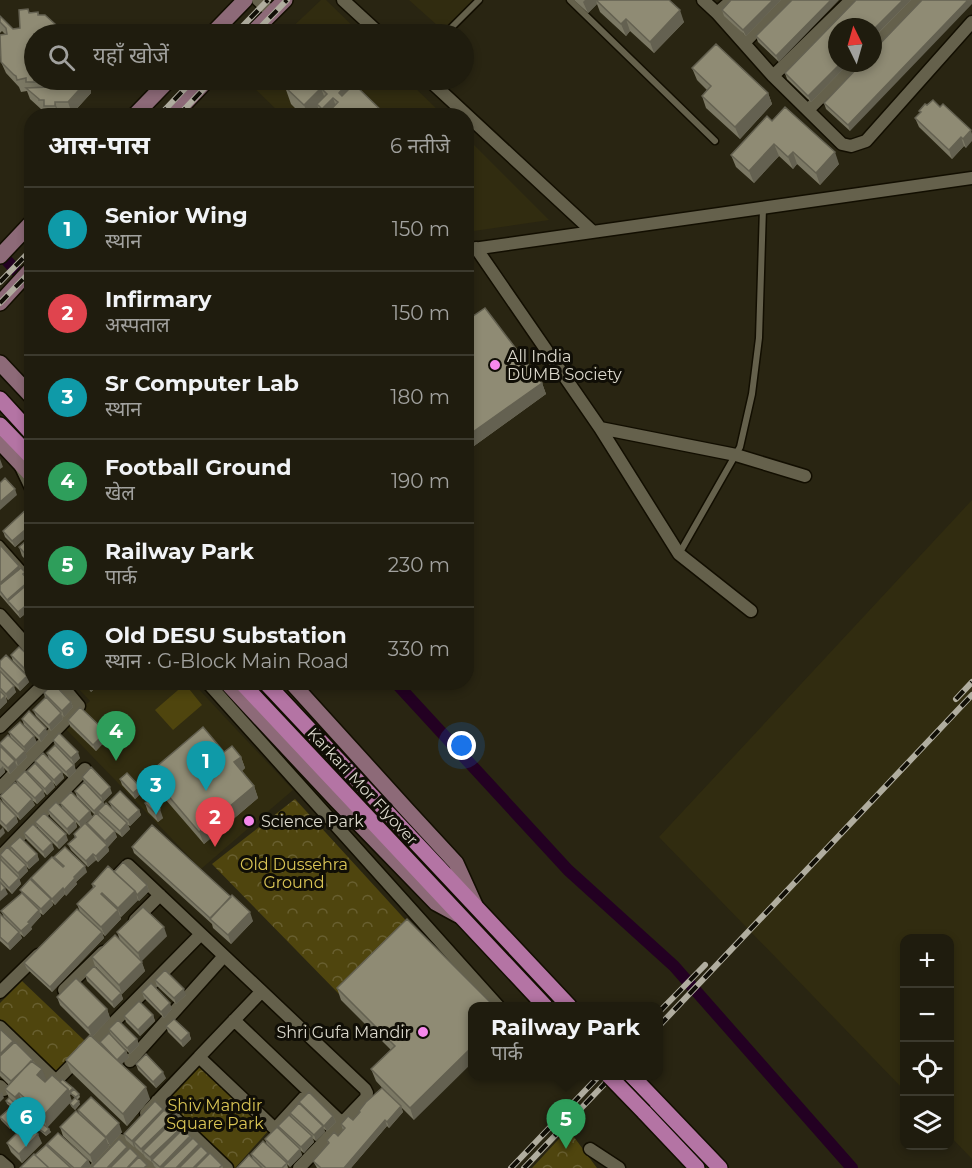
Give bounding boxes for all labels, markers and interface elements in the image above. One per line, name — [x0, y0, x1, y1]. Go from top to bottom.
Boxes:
north arrow — [828, 18, 882, 72]
search box — [24, 24, 474, 90]
icon: search — [45, 41, 78, 74]
text: यहाँ खोजें — [93, 42, 169, 69]
text: आस-पास — [48, 129, 150, 161]
text: 6 नतीजे — [390, 134, 450, 158]
text: Senior Wing — [105, 202, 248, 229]
text: 1 — [64, 217, 71, 241]
text: 150 m — [392, 217, 450, 241]
text: स्थान — [105, 229, 141, 253]
text: Infirmary — [105, 286, 211, 313]
text: 2 — [62, 301, 73, 325]
text: 150 m — [392, 301, 450, 325]
text: अस्पताल — [105, 313, 170, 337]
place label: All India DUMB Society — [507, 347, 622, 384]
marker: All India DUMB Society — [488, 358, 502, 372]
text: Sr Computer Lab — [105, 370, 299, 397]
text: 3 — [62, 385, 73, 409]
text: 180 m — [390, 385, 450, 409]
text: स्थान — [105, 397, 141, 421]
text: Football Ground — [105, 454, 291, 481]
text: 4 — [61, 469, 74, 493]
text: 190 m — [391, 469, 450, 493]
text: खेल — [105, 481, 135, 505]
text: Railway Park — [105, 538, 254, 565]
text: 5 — [62, 553, 73, 577]
text: 230 m — [388, 553, 450, 577]
text: पार्क — [105, 565, 137, 589]
text: Old DESU Substation — [105, 622, 347, 649]
text: 6 — [61, 637, 74, 661]
text: 330 m — [388, 637, 450, 661]
text: स्थान · G-Block Main Road — [105, 649, 349, 673]
pin: 4 — [96, 712, 136, 761]
street label: Karkari Mor Flyover — [303, 724, 422, 849]
your location — [447, 731, 476, 760]
pin: 1 — [186, 742, 226, 791]
pin: 3 — [136, 766, 176, 815]
pin: 2 — [196, 798, 234, 847]
place label: Science Park — [261, 812, 364, 831]
marker: Science Park — [242, 814, 256, 828]
park label: Old Dussehra Ground — [240, 855, 348, 892]
map controls — [900, 934, 954, 1150]
button: + — [900, 934, 954, 988]
button: − — [900, 988, 954, 1042]
popup — [468, 1002, 663, 1080]
text: Railway Park — [491, 1014, 640, 1041]
place label: Shri Gufa Mandir — [276, 1023, 411, 1042]
marker: Shri Gufa Mandir — [416, 1025, 430, 1039]
text: पार्क — [491, 1041, 523, 1065]
button: locate — [900, 1042, 954, 1096]
park label: Shiv Mandir Square Park — [166, 1096, 264, 1133]
button: layers — [900, 1096, 954, 1150]
pin: 6 — [6, 1098, 46, 1147]
pin: 5 — [546, 1100, 586, 1149]

